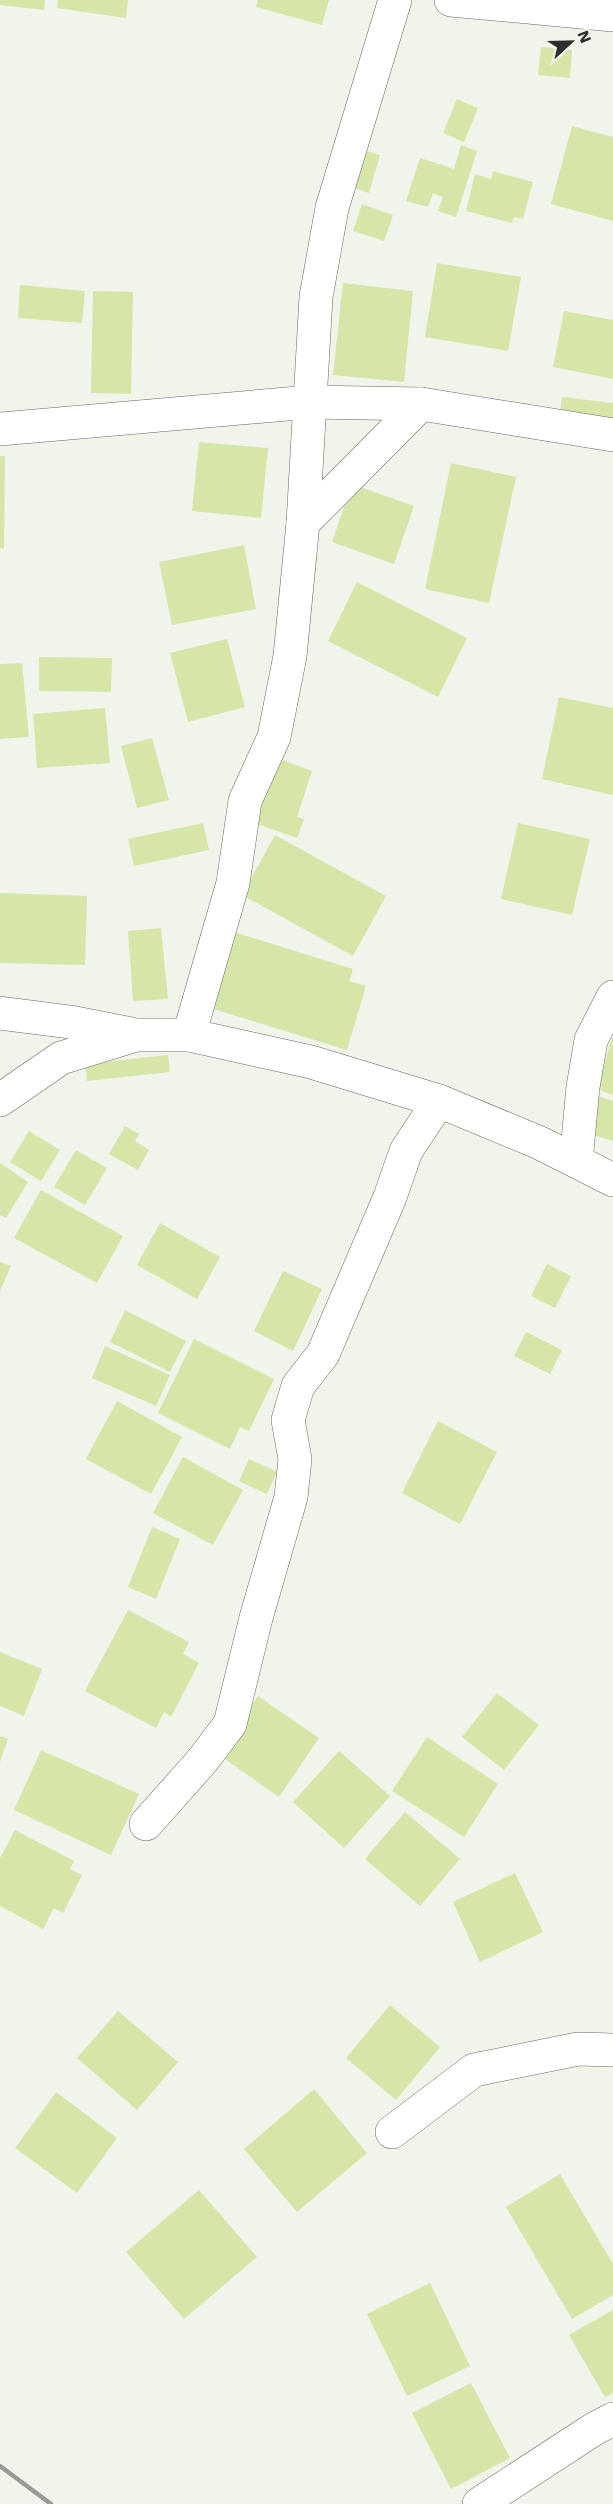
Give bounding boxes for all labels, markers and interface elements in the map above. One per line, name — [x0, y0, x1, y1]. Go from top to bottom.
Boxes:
north arrow — [541, 12, 601, 72]
text: N — [573, 28, 595, 46]

